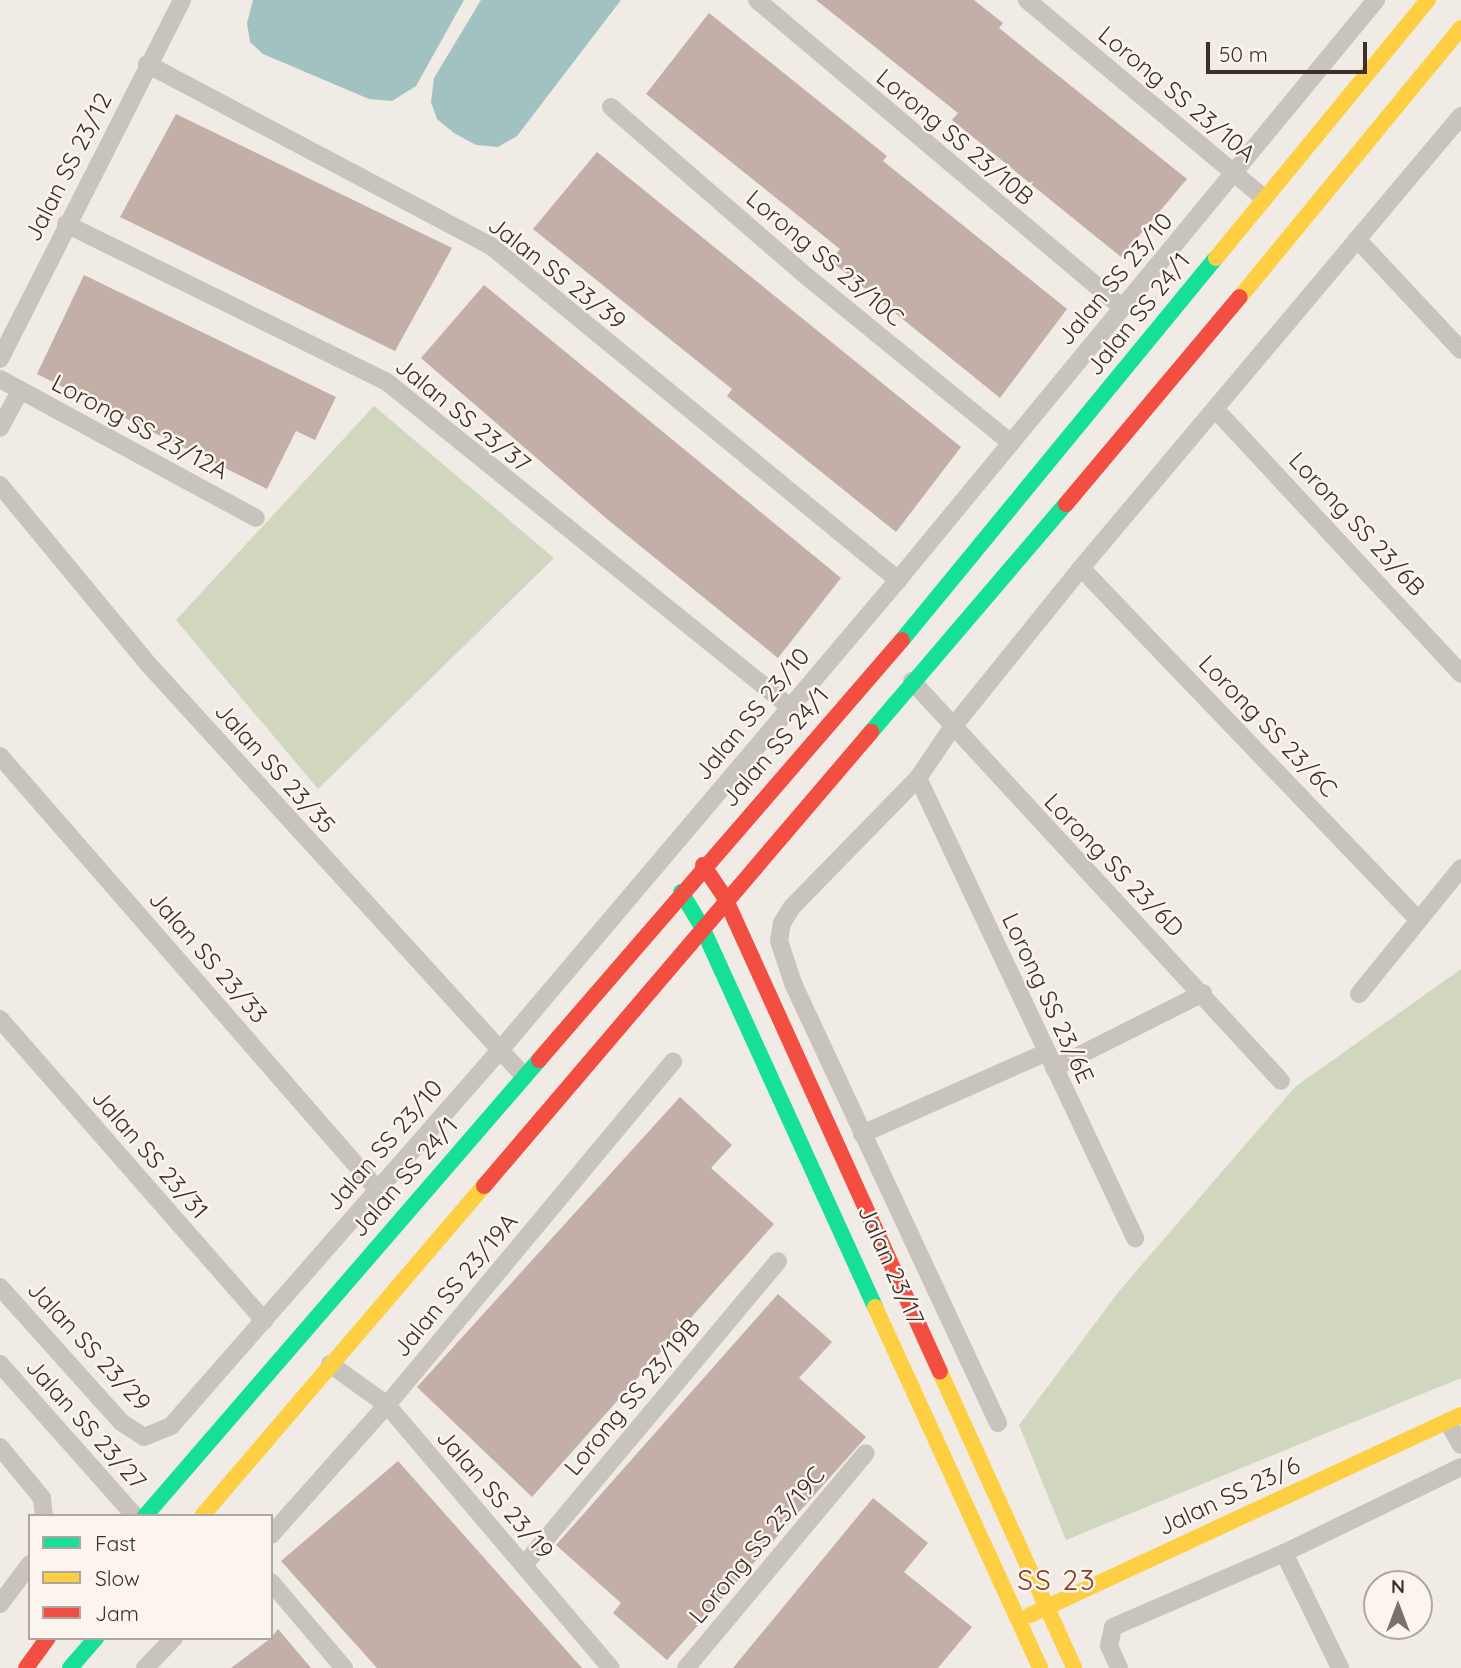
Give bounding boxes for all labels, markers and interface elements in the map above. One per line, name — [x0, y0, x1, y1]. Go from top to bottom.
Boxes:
street label: Lorong SS 23/10A — [1093, 20, 1261, 168]
scale bar — [1209, 28, 1370, 72]
text: 50 m — [1219, 41, 1268, 67]
street label: Lorong SS 23/10B — [870, 63, 1040, 211]
street label: Jalan SS 23/12 — [18, 88, 118, 246]
street label: Lorong SS 23/10C — [740, 184, 910, 332]
street label: Jalan SS 23/10 — [1051, 207, 1179, 351]
street label: Jalan SS 23/39 — [482, 210, 632, 336]
street label: Jalan SS 24/1 — [1080, 247, 1196, 381]
street label: Jalan SS 23/37 — [390, 352, 536, 478]
street label: Lorong SS 23/12A — [47, 368, 233, 486]
street label: Lorong SS 23/6B — [1283, 446, 1431, 602]
street label: Jalan SS 23/10 — [688, 642, 816, 786]
street label: Lorong SS 23/6C — [1193, 649, 1343, 803]
street label: Jalan SS 24/1 — [715, 681, 835, 813]
street label: Jalan SS 23/35 — [209, 697, 341, 839]
street label: Lorong SS 23/6D — [1038, 787, 1190, 943]
street label: Jalan SS 23/33 — [143, 885, 273, 1029]
street label: Lorong SS 23/6E — [996, 908, 1100, 1088]
street label: Jalan SS 23/10 — [319, 1074, 449, 1216]
street label: Jalan SS 23/31 — [86, 1083, 214, 1225]
street label: Jalan SS 24/1 — [344, 1111, 464, 1243]
street label: Jalan 23/17 — [852, 1201, 930, 1329]
street label: Jalan SS 23/19A — [387, 1207, 523, 1363]
street label: Jalan SS 23/29 — [21, 1275, 157, 1417]
street label: Lorong SS 23/19B — [558, 1313, 706, 1481]
street label: Jalan SS 23/27 — [20, 1353, 152, 1495]
street label: Jalan SS 23/19 — [431, 1423, 559, 1565]
street label: Jalan SS 23/6 — [1153, 1450, 1305, 1542]
street label: Lorong SS 23/19C — [683, 1461, 831, 1629]
legend — [28, 1514, 273, 1640]
text: Fast — [95, 1530, 136, 1556]
district label: SS 23 — [1018, 1563, 1096, 1597]
text: Slow — [95, 1565, 140, 1591]
north arrow — [1363, 1570, 1433, 1640]
text: N — [1391, 1574, 1405, 1598]
text: Jam — [95, 1600, 139, 1626]

